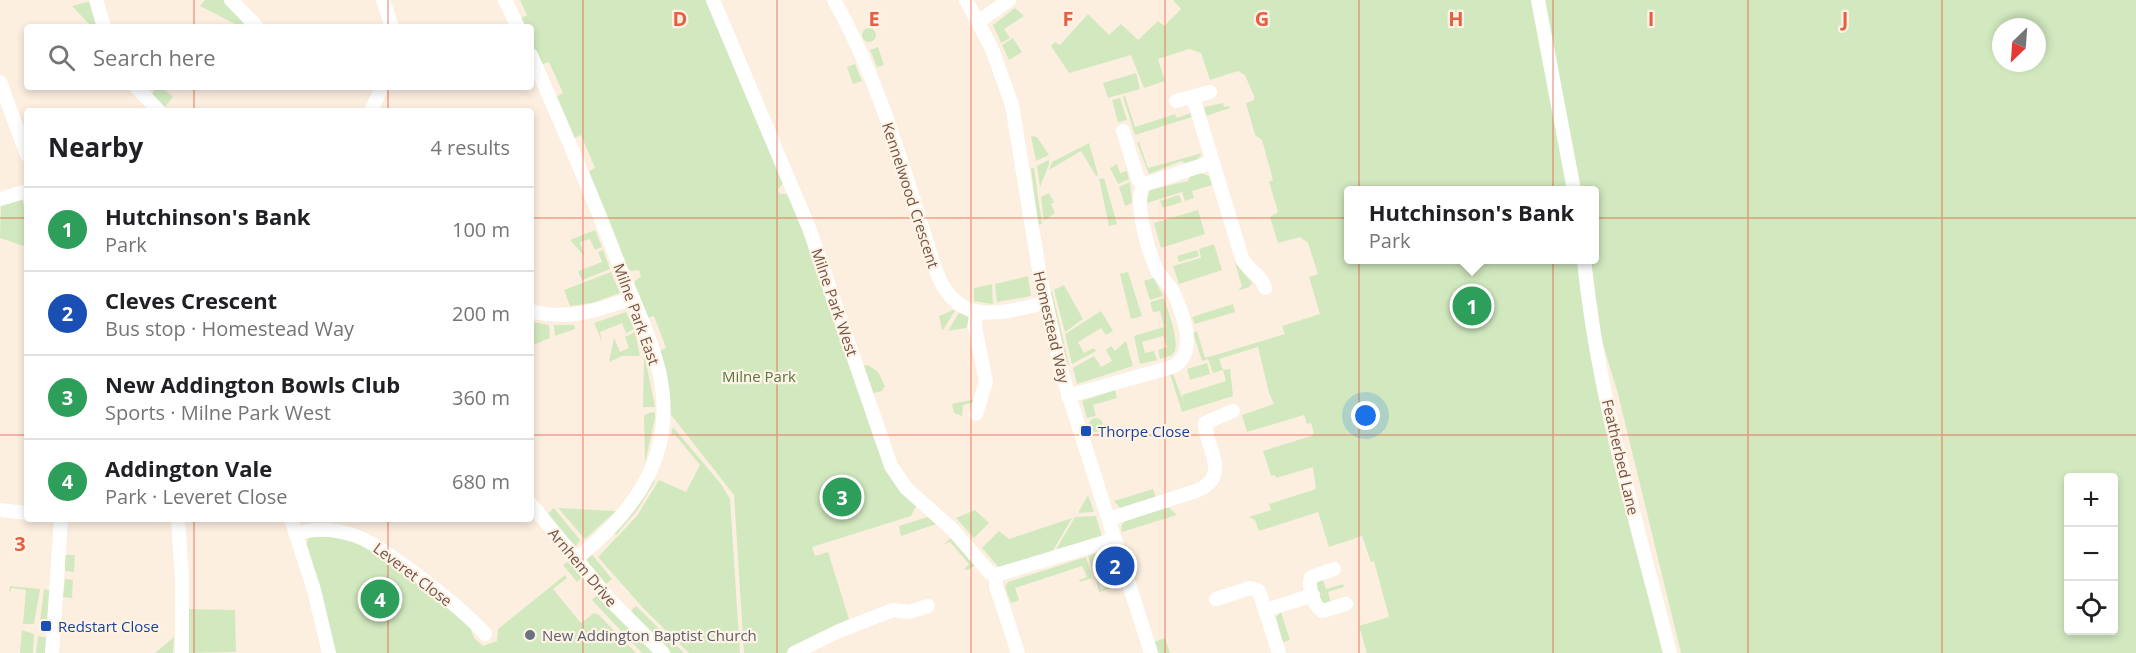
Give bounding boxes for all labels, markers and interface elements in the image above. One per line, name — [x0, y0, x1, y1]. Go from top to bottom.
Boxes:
text: D — [673, 5, 687, 32]
text: E — [868, 5, 880, 32]
text: F — [1063, 5, 1073, 32]
text: G — [1255, 5, 1269, 32]
text: H — [1448, 5, 1464, 32]
text: I — [1648, 5, 1654, 32]
text: J — [1840, 5, 1848, 32]
north arrow — [1992, 18, 2046, 72]
search box — [24, 24, 534, 90]
icon: search — [45, 41, 78, 74]
text: Search here — [93, 42, 216, 72]
street label: Kennelwood Crescent — [878, 120, 944, 270]
text: Nearby — [48, 129, 143, 165]
text: 4 results — [430, 134, 510, 161]
popup — [1344, 186, 1599, 264]
text: Hutchinson's Bank — [1369, 197, 1574, 227]
text: Hutchinson's Bank — [105, 201, 310, 231]
text: 1 — [62, 216, 73, 243]
text: 100 m — [452, 216, 510, 243]
text: Park — [1369, 227, 1411, 254]
text: Park — [105, 231, 147, 258]
street label: Milne Park West — [807, 245, 863, 359]
street label: Milne Park East — [609, 260, 665, 368]
street label: Homestead Way — [1029, 269, 1075, 385]
pin: 1 — [1452, 284, 1492, 328]
text: Cleves Crescent — [105, 285, 277, 315]
text: 2 — [62, 300, 73, 327]
text: 200 m — [452, 300, 510, 327]
text: Bus stop · Homestead Way — [105, 315, 354, 342]
park label: Milne Park — [722, 366, 796, 386]
text: New Addington Bowls Club — [105, 369, 400, 399]
text: 3 — [62, 384, 73, 411]
text: 360 m — [452, 384, 510, 411]
street label: Featherbed Lane — [1598, 397, 1644, 517]
text: Sports · Milne Park West — [105, 399, 331, 426]
your location — [1351, 401, 1380, 430]
place label: Thorpe Close — [1098, 421, 1190, 441]
marker: Thorpe Close — [1079, 424, 1093, 438]
text: Addington Vale — [105, 453, 272, 483]
text: 4 — [62, 468, 73, 495]
text: 680 m — [452, 468, 510, 495]
map controls — [2064, 473, 2118, 635]
button: + — [2064, 473, 2118, 527]
pin: 3 — [822, 474, 862, 520]
text: Park · Leveret Close — [105, 483, 288, 510]
street label: Arnhem Drive — [544, 523, 622, 611]
button: − — [2064, 527, 2118, 581]
text: 3 — [14, 530, 26, 557]
street label: Leveret Close — [370, 538, 456, 610]
pin: 2 — [1096, 544, 1134, 588]
pin: 4 — [360, 576, 400, 622]
button: locate — [2064, 581, 2118, 635]
place label: Redstart Close — [58, 616, 159, 636]
marker: Redstart Close — [39, 619, 53, 633]
place label: New Addington Baptist Church — [542, 625, 757, 645]
marker: New Addington Baptist Church — [523, 628, 537, 642]

